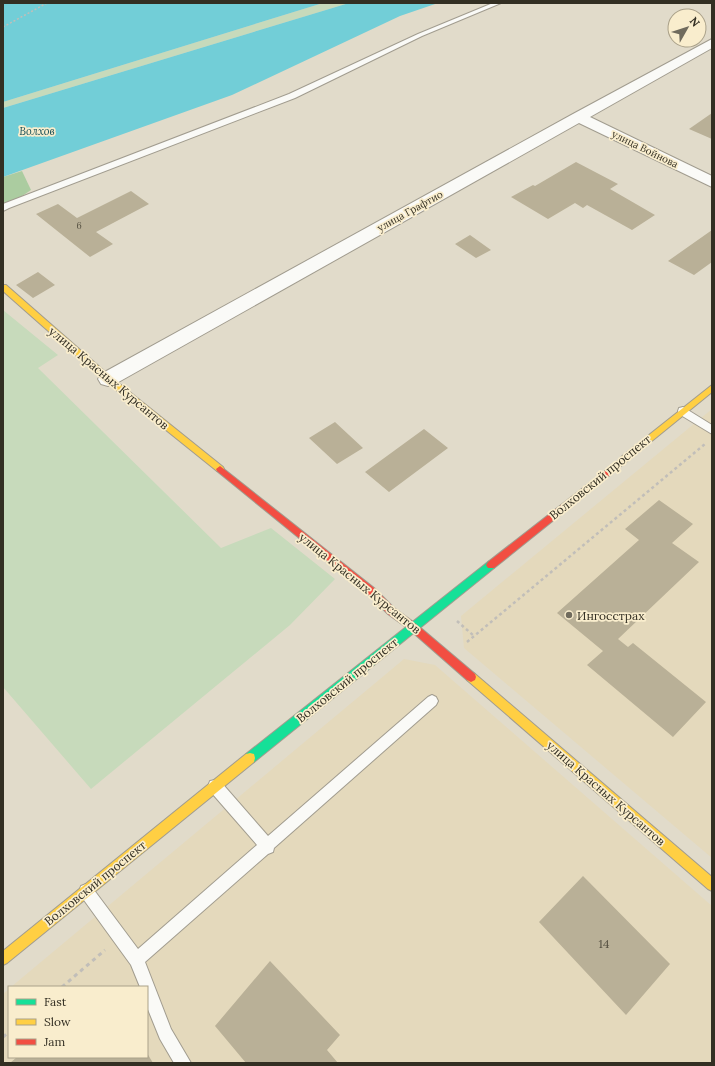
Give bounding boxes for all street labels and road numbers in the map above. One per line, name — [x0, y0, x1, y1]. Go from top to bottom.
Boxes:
street label: улица Войнова — [610, 127, 680, 171]
street label: улица Графтио — [375, 188, 445, 234]
street label: улица Красных Курсантов — [46, 323, 172, 433]
street label: Волховский проспект — [546, 431, 654, 523]
street label: улица Красных Курсантов — [296, 529, 424, 637]
street label: Волховский проспект — [293, 634, 401, 726]
street label: улица Красных Курсантов — [544, 737, 668, 849]
street label: Волховский проспект — [41, 837, 149, 929]

